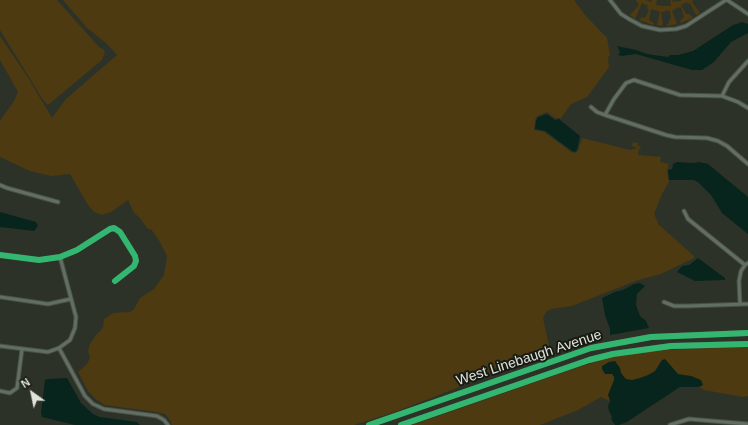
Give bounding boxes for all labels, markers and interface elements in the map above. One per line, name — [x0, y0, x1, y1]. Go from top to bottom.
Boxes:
street label: West Linebaugh Avenue — [454, 327, 604, 389]
north arrow — [12, 373, 52, 413]
text: N — [19, 376, 32, 390]

